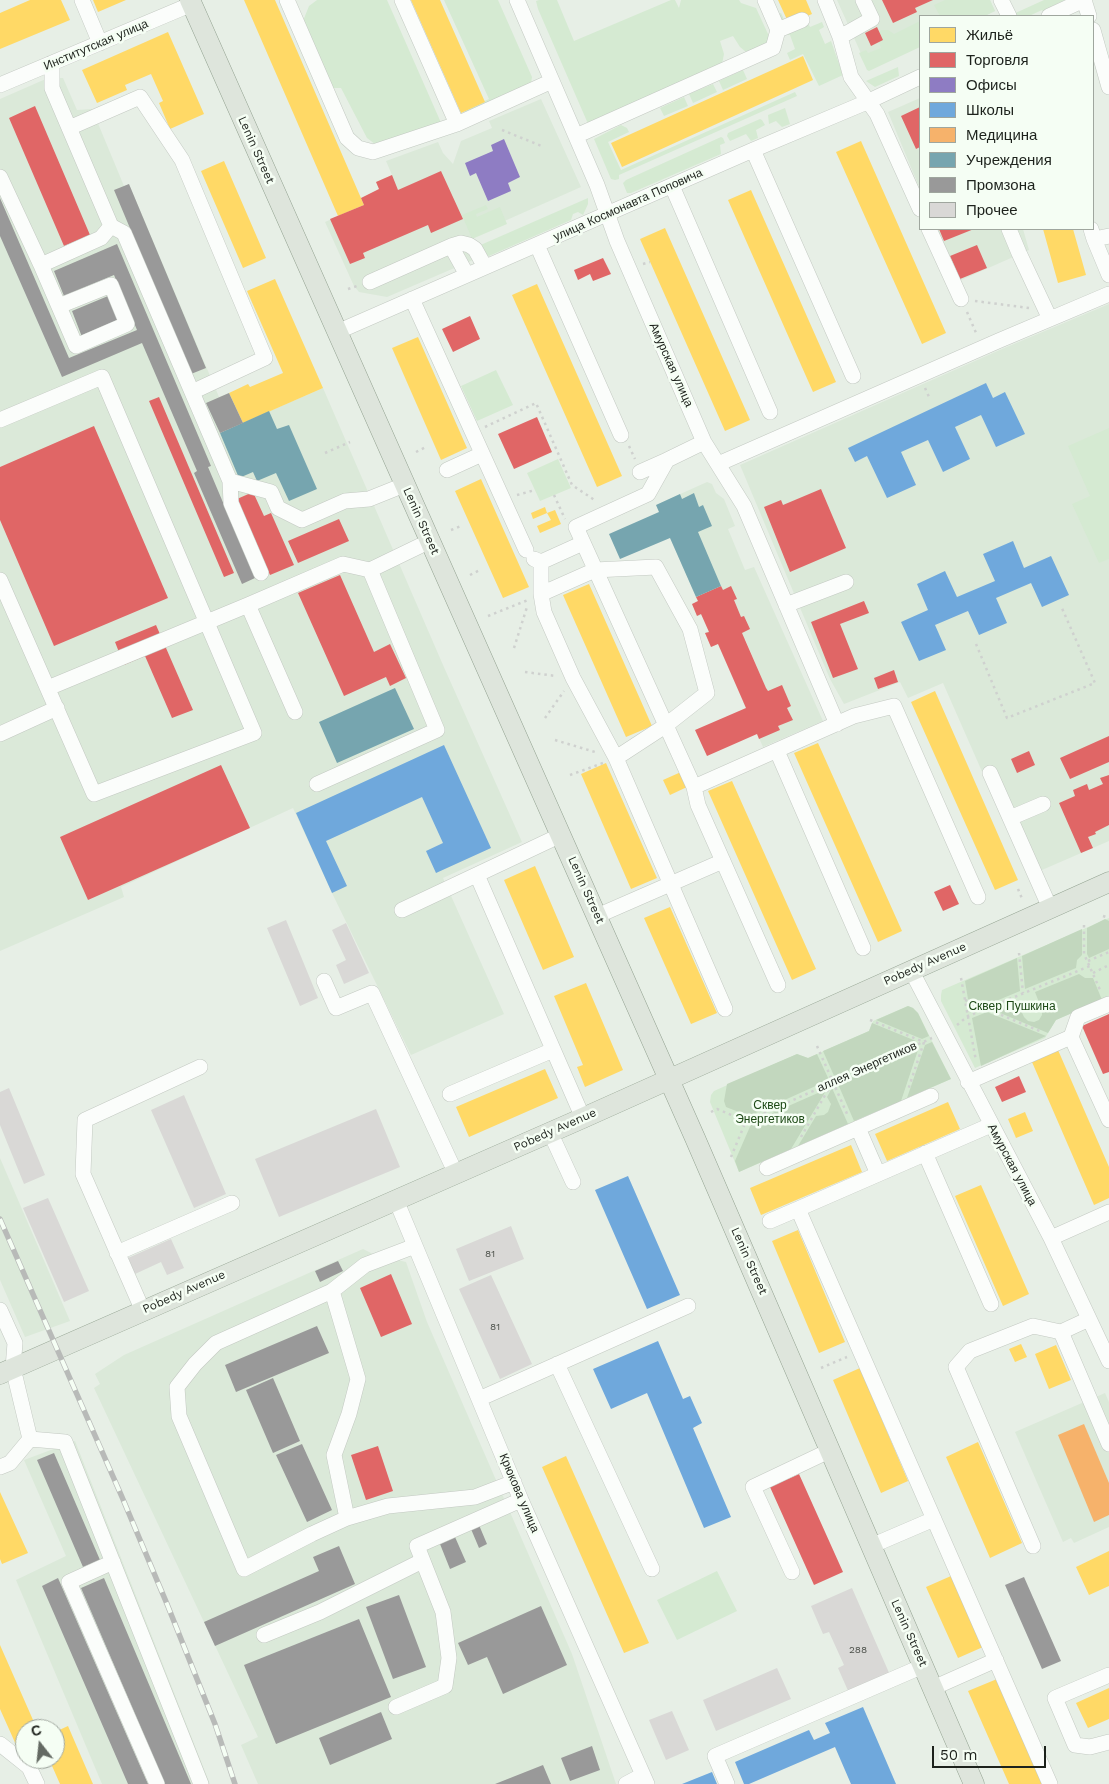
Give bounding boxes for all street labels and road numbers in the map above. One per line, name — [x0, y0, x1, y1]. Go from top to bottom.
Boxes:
street label: Институтская улица — [42, 16, 150, 74]
street label: Lenin Street — [235, 114, 277, 186]
street label: улица Космонавта Поповича — [551, 166, 705, 244]
street label: Амурская улица — [646, 321, 696, 409]
street label: Lenin Street — [400, 485, 442, 557]
street label: Lenin Street — [565, 854, 607, 926]
street label: Pobedy Avenue — [881, 939, 969, 989]
street label: аллея Энергетиков — [815, 1039, 919, 1095]
street label: Pobedy Avenue — [511, 1105, 599, 1155]
street label: Амурская улица — [984, 1122, 1040, 1208]
street label: Lenin Street — [728, 1225, 770, 1297]
street label: Pobedy Avenue — [140, 1267, 228, 1317]
street label: Крюкова улица — [496, 1451, 542, 1535]
street label: Lenin Street — [888, 1597, 930, 1669]

